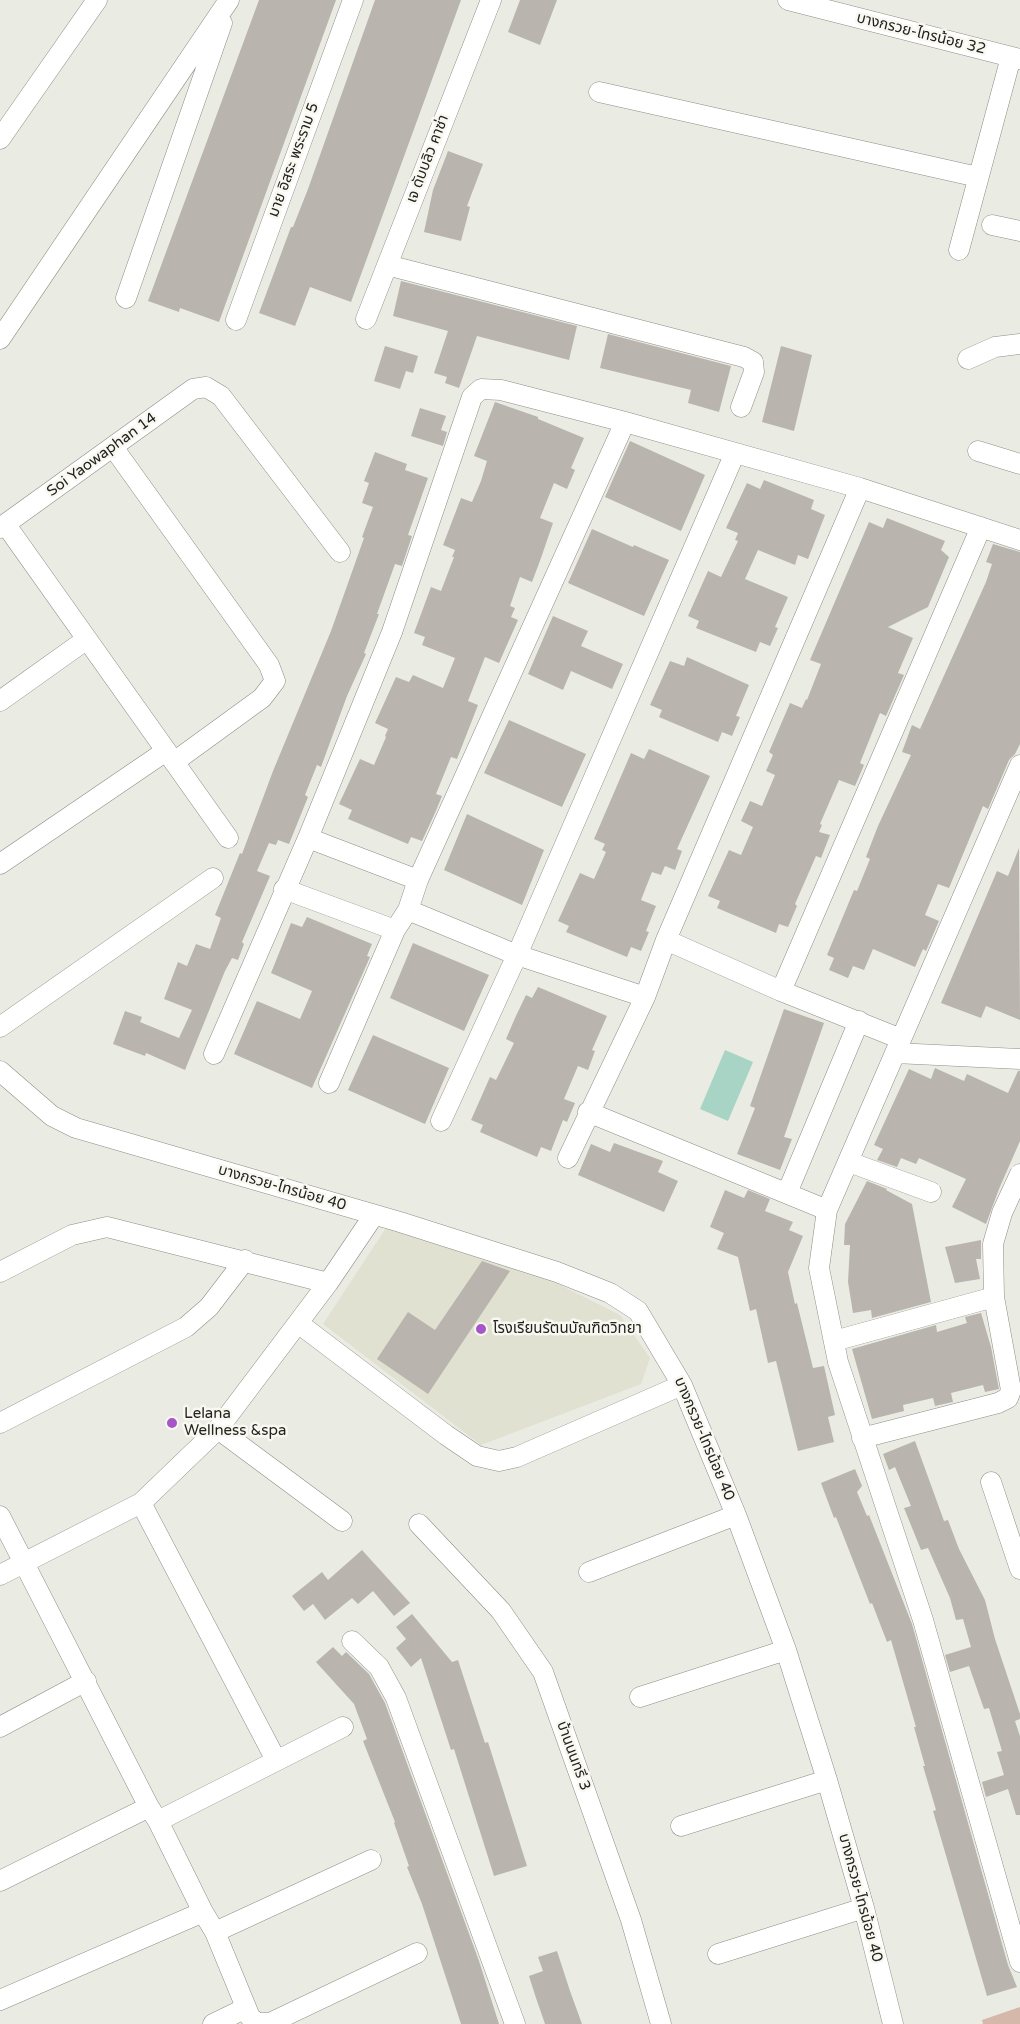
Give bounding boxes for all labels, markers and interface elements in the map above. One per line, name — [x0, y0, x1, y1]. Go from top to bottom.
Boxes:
street label: บางกรวย-ไทรน้อย 32 — [855, 9, 987, 59]
street label: มาย อิสระ พระราม 5 — [265, 100, 323, 220]
street label: เจ ดับบลิว คาซ่า — [403, 112, 453, 206]
street label: Soi Yaowaphan 14 — [44, 409, 160, 501]
street label: บางกรวย-ไทรน้อย 40 — [216, 1161, 348, 1215]
place label: โรงเรียนรัตนบัณฑิตวิทยา — [493, 1320, 642, 1338]
marker: โรงเรียนรัตนบัณฑิตวิทยา — [474, 1322, 488, 1336]
street label: บางกรวย-ไทรน้อย 40 — [670, 1375, 738, 1503]
place label: Lelana Wellness &spa — [184, 1405, 286, 1440]
marker: Lelana Wellness &spa — [165, 1416, 179, 1430]
street label: บ้านนนทรี 3 — [552, 1719, 594, 1793]
street label: บางกรวย-ไทรน้อย 40 — [834, 1832, 886, 1964]

